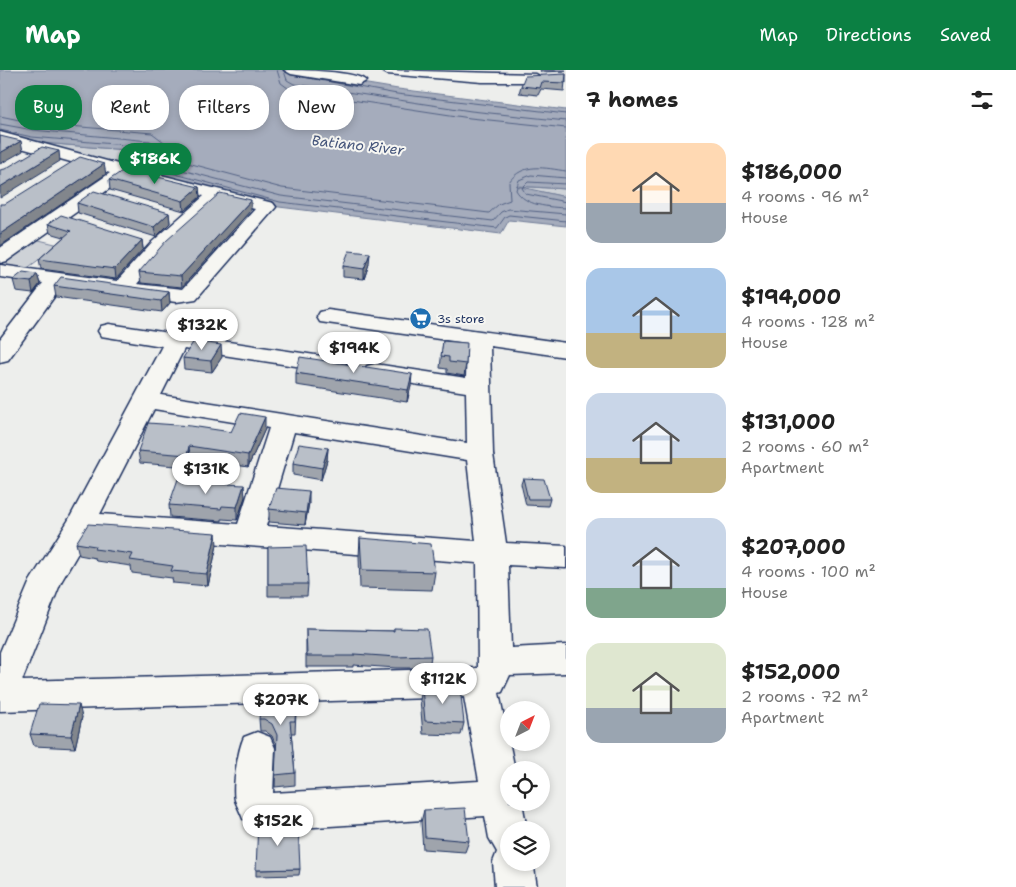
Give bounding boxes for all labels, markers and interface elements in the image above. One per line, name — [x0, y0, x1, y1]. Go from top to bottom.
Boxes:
text: Map — [25, 19, 81, 51]
text: Map — [760, 23, 798, 47]
text: Directions — [826, 23, 912, 47]
text: Saved — [940, 23, 991, 47]
chip: Buy — [15, 85, 82, 130]
chip: Rent — [92, 85, 169, 130]
chip: Filters — [179, 85, 269, 130]
chip: New — [279, 85, 354, 130]
text: 7 homes — [586, 86, 678, 114]
icon: filters — [968, 86, 996, 114]
water label: Batiano River — [311, 131, 405, 159]
pin: $186K — [120, 142, 190, 185]
text: $186K — [130, 148, 180, 169]
text: $186,000 — [741, 158, 842, 186]
icon: home — [626, 163, 686, 223]
text: 4 rooms · 96 m² — [741, 186, 869, 207]
text: House — [741, 207, 788, 228]
text: $194,000 — [741, 283, 841, 311]
icon: home — [626, 288, 686, 348]
supermarket icon: 3s store — [409, 307, 433, 331]
pin: $132K — [167, 308, 237, 351]
place label: 3s store — [437, 311, 485, 327]
text: 4 rooms · 128 m² — [741, 311, 875, 332]
text: $132K — [177, 314, 227, 335]
pin: $194K — [319, 332, 389, 374]
text: House — [741, 332, 788, 353]
text: $194K — [329, 337, 379, 358]
text: $131,000 — [741, 408, 835, 436]
icon: home — [626, 413, 686, 473]
text: 2 rooms · 60 m² — [741, 436, 869, 457]
pin: $131K — [171, 452, 241, 495]
text: Apartment — [741, 457, 824, 478]
text: $131K — [183, 458, 229, 479]
text: $207,000 — [741, 533, 846, 561]
icon: home — [626, 538, 686, 598]
text: 4 rooms · 100 m² — [741, 561, 876, 582]
text: House — [741, 582, 788, 603]
text: $152,000 — [741, 658, 840, 686]
pin: $112K — [408, 662, 478, 705]
icon: home — [626, 663, 686, 723]
text: $112K — [420, 668, 466, 689]
pin: $207K — [246, 684, 316, 726]
text: 2 rooms · 72 m² — [741, 686, 869, 707]
text: $207K — [254, 689, 308, 710]
north arrow — [500, 701, 550, 751]
map controls — [500, 701, 550, 871]
text: Apartment — [741, 707, 824, 728]
button: locate — [500, 761, 550, 811]
pin: $152K — [243, 804, 313, 847]
text: $152K — [253, 810, 303, 831]
button: layers — [500, 821, 550, 871]

